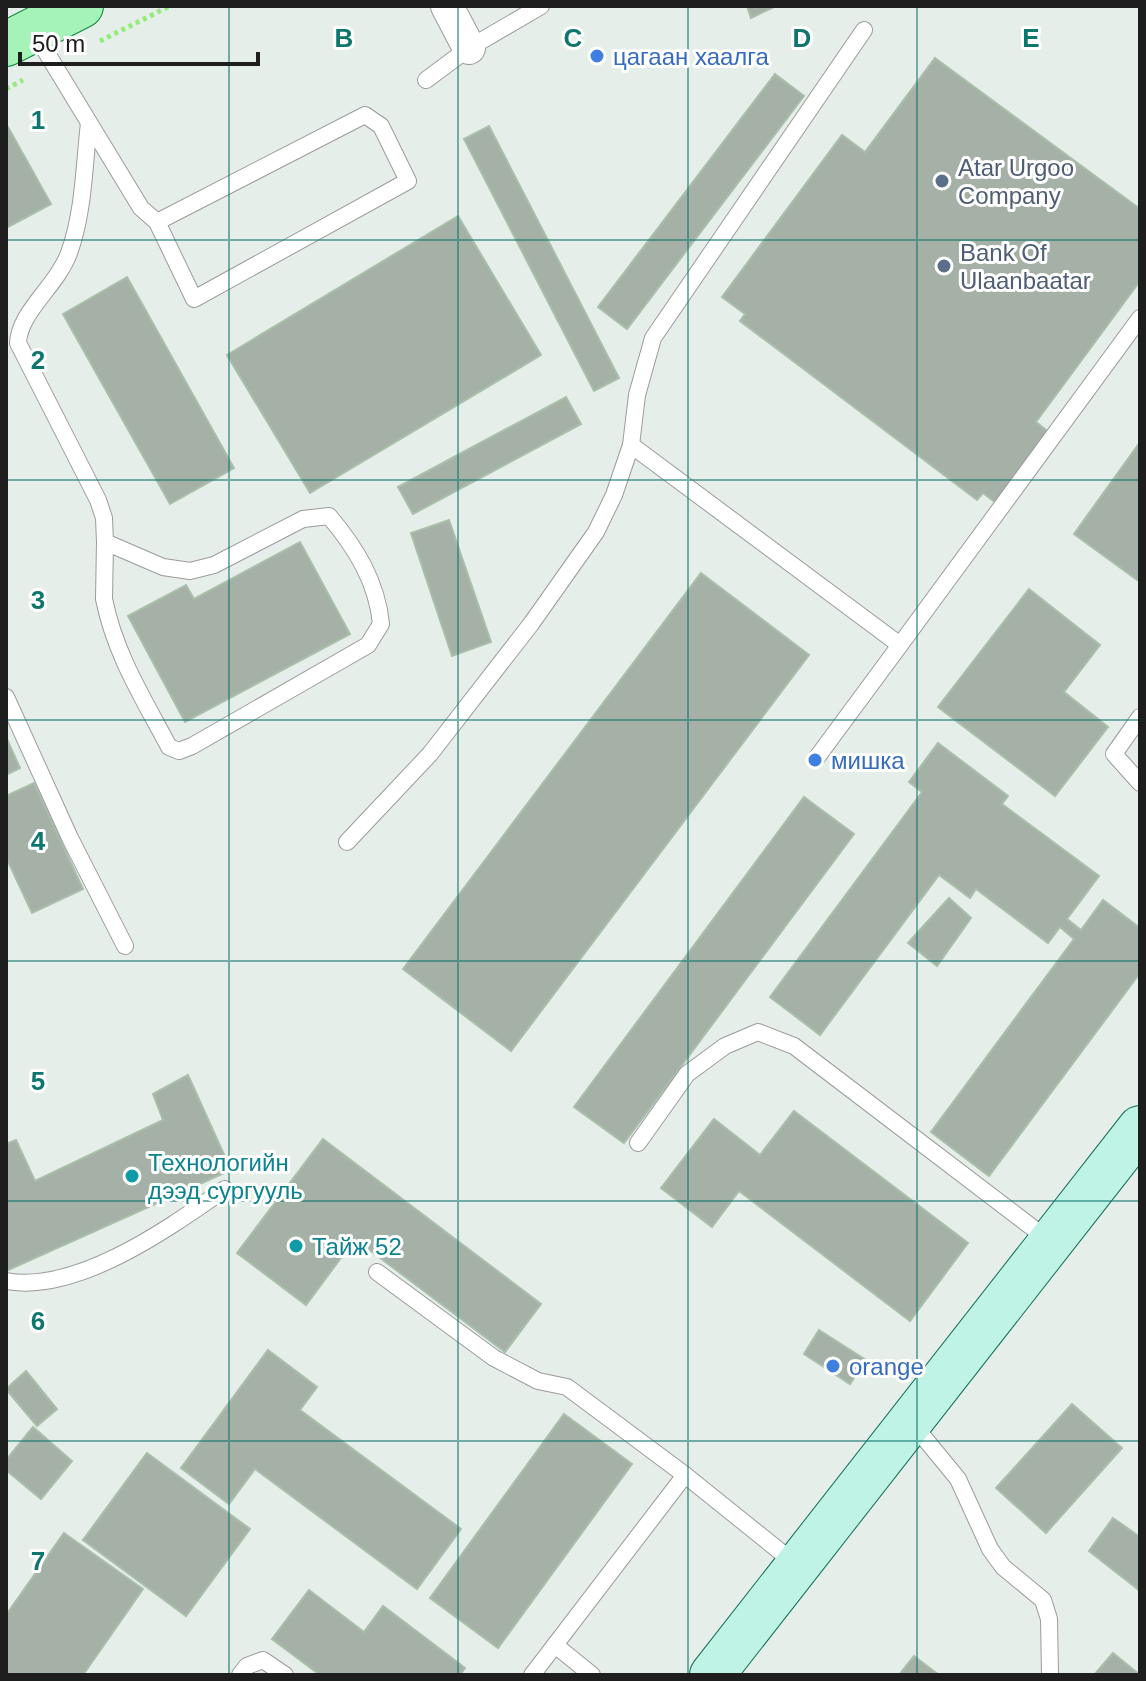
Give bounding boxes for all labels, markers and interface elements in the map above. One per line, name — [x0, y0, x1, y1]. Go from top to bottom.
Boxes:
scale bar — [20, 16, 258, 66]
text: B — [335, 23, 353, 53]
text: C — [564, 23, 583, 53]
text: D — [793, 23, 811, 53]
text: E — [1022, 23, 1040, 53]
text: 50 m — [32, 30, 85, 57]
place label: цагаан хаалга — [613, 43, 770, 70]
marker: цагаан хаалга — [588, 47, 606, 65]
text: 1 — [31, 105, 45, 135]
place label: Atar Urgoo Company — [958, 154, 1074, 209]
marker: Atar Urgoo Company — [933, 172, 951, 190]
place label: Bank Of Ulaanbaatar — [960, 239, 1091, 294]
marker: Bank Of Ulaanbaatar — [935, 257, 953, 275]
text: 2 — [31, 345, 45, 375]
text: 3 — [31, 585, 45, 615]
place label: мишка — [831, 747, 905, 774]
marker: мишка — [806, 751, 824, 769]
text: 4 — [31, 826, 46, 856]
text: 5 — [31, 1066, 45, 1096]
place label: Технологийн дээд сургууль — [148, 1149, 303, 1204]
marker: Технологийн дээд сургууль — [123, 1167, 141, 1185]
place label: Тайж 52 — [312, 1233, 402, 1260]
marker: Тайж 52 — [287, 1237, 305, 1255]
text: 6 — [31, 1306, 45, 1336]
place label: orange — [849, 1353, 924, 1380]
marker: orange — [824, 1357, 842, 1375]
text: 7 — [31, 1546, 45, 1576]

